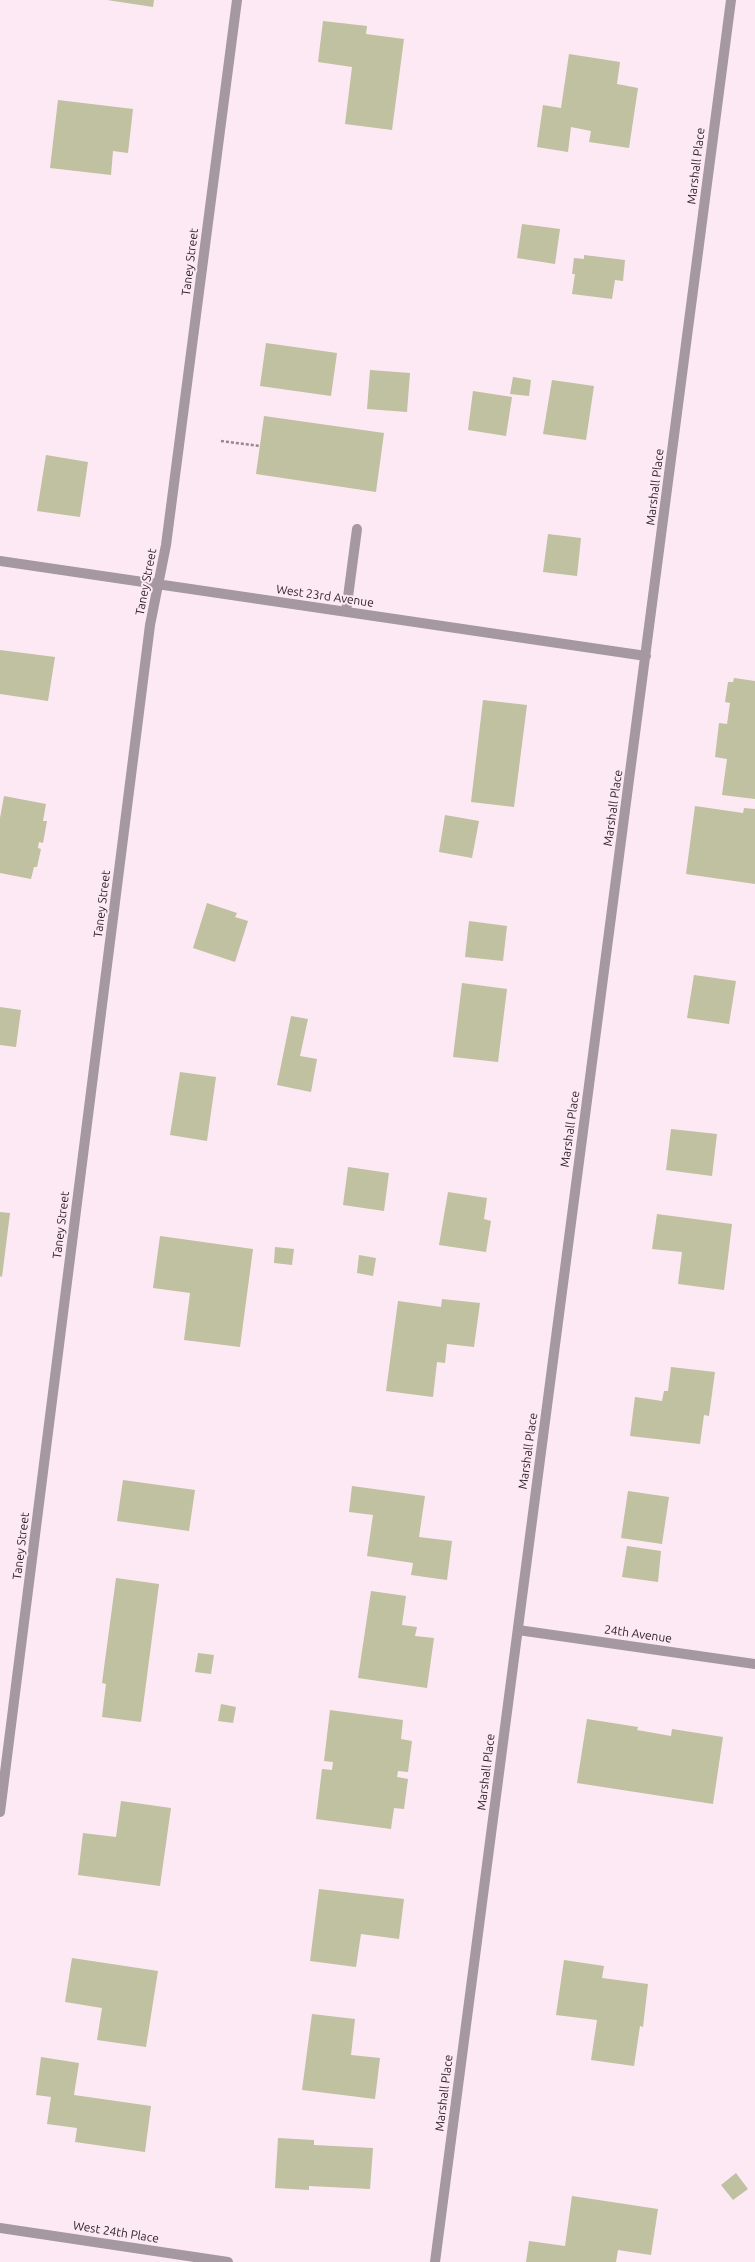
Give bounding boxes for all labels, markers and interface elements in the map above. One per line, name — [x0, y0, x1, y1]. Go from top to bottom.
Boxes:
street label: Marshall Place — [684, 127, 708, 205]
street label: Taney Street — [179, 227, 201, 297]
street label: Marshall Place — [643, 448, 667, 526]
street label: Taney Street — [132, 547, 160, 617]
street label: West 23rd Avenue — [275, 582, 375, 610]
street label: Marshall Place — [601, 769, 625, 847]
street label: Taney Street — [91, 869, 113, 939]
street label: Marshall Place — [558, 1090, 582, 1168]
street label: Taney Street — [50, 1190, 72, 1260]
street label: Marshall Place — [516, 1412, 540, 1490]
street label: Taney Street — [10, 1511, 32, 1581]
street label: 24th Avenue — [603, 1622, 673, 1646]
street label: Marshall Place — [474, 1733, 498, 1811]
street label: Marshall Place — [432, 2054, 456, 2132]
street label: West 24th Place — [72, 2218, 160, 2246]

